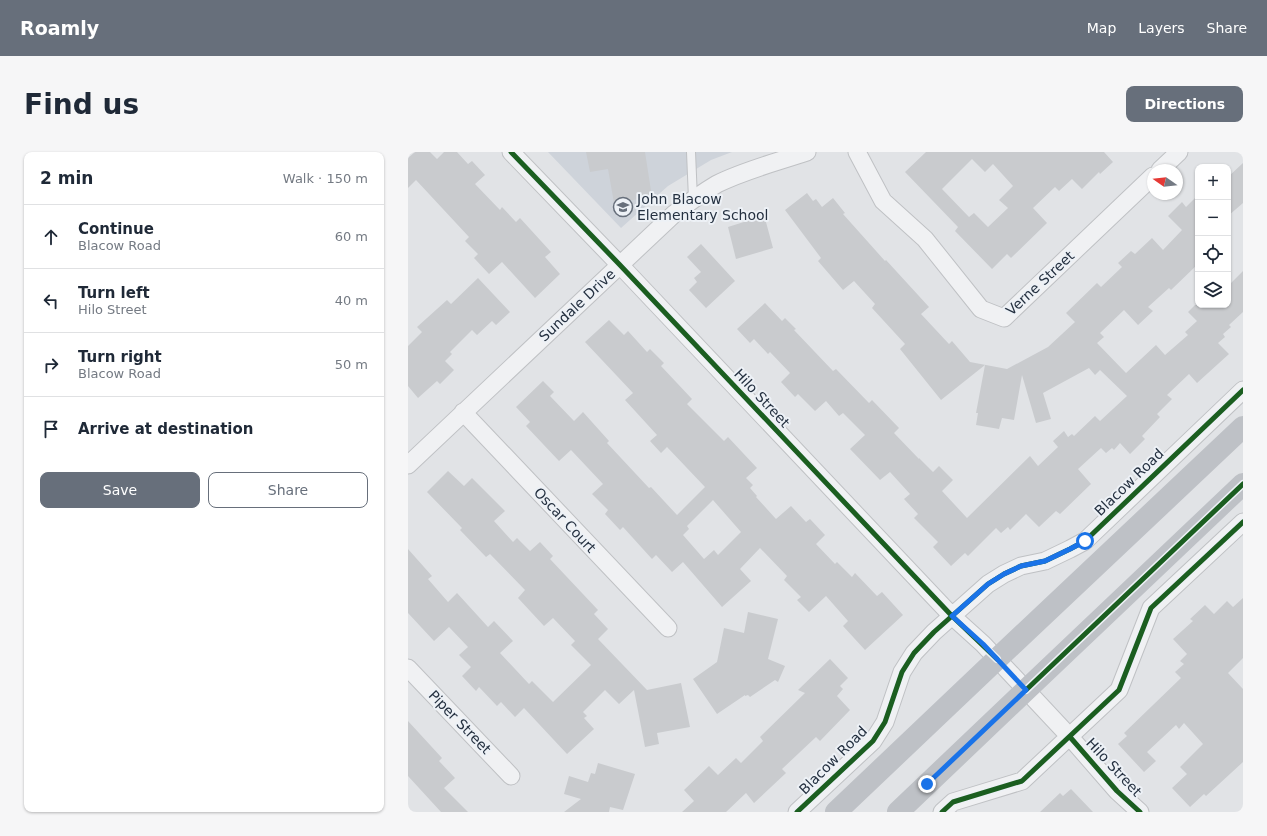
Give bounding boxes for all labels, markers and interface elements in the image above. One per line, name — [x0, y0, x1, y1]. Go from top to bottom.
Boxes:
text: Roamly — [20, 17, 99, 39]
text: Map — [1087, 20, 1116, 36]
text: Layers — [1138, 20, 1185, 36]
text: Share — [1207, 20, 1247, 36]
button: Directions — [1126, 86, 1243, 122]
text: Find us — [24, 88, 139, 121]
north arrow — [1147, 164, 1183, 200]
map controls — [1195, 164, 1231, 308]
button: + — [1195, 164, 1231, 200]
text: 2 min — [40, 168, 93, 188]
text: Walk · 150 m — [283, 171, 368, 186]
place label: John Blacow Elementary School — [636, 191, 769, 223]
school or university icon: John Blacow Elementary School — [612, 196, 634, 218]
button: − — [1195, 200, 1231, 236]
text: Continue — [78, 220, 154, 238]
icon: ahead — [40, 226, 62, 248]
text: 60 m — [335, 229, 368, 244]
button: locate — [1195, 236, 1231, 272]
text: Blacow Road — [78, 238, 161, 253]
street label: Verne Street — [1003, 247, 1078, 319]
street label: Sundale Drive — [536, 266, 618, 344]
button: layers — [1195, 272, 1231, 308]
text: Turn left — [78, 284, 150, 302]
icon: left — [40, 290, 62, 312]
text: 40 m — [335, 293, 368, 308]
text: Hilo Street — [78, 302, 147, 317]
text: Turn right — [78, 348, 162, 366]
icon: right — [40, 354, 62, 376]
text: 50 m — [335, 357, 368, 372]
text: Blacow Road — [78, 366, 161, 381]
street label: Hilo Street — [731, 366, 793, 431]
icon: arrive — [40, 418, 62, 440]
text: Arrive at destination — [78, 420, 253, 438]
street label: Blacow Road — [1091, 445, 1167, 519]
button: Save — [40, 472, 200, 508]
button: Share — [208, 472, 368, 508]
street label: Oscar Court — [531, 484, 600, 556]
route start — [1076, 532, 1094, 550]
street label: Piper Street — [426, 687, 495, 758]
street label: Blacow Road — [796, 723, 870, 797]
street label: Hilo Street — [1083, 735, 1145, 800]
route end — [918, 775, 936, 793]

